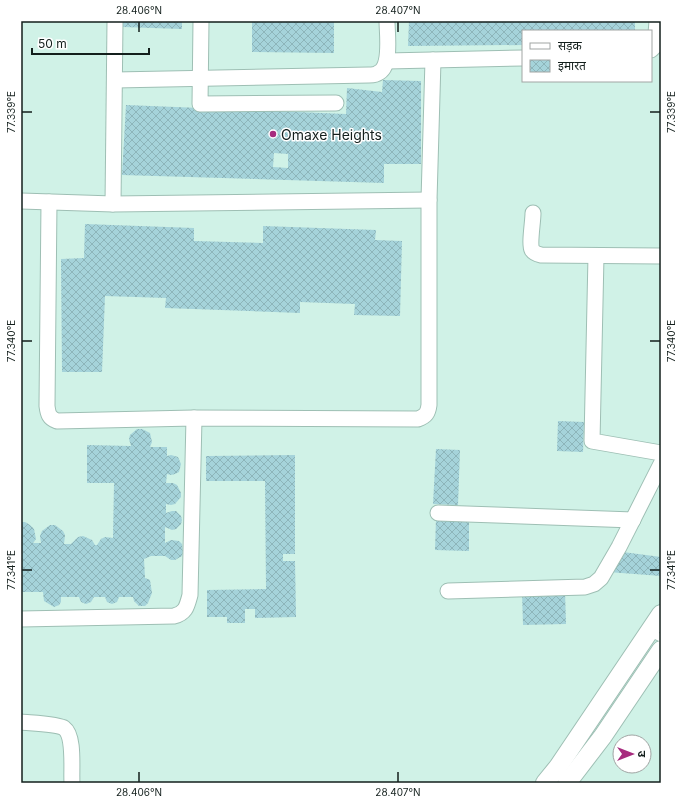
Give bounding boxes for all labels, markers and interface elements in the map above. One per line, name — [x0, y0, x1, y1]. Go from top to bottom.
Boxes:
text: 28.406°N — [116, 4, 162, 16]
text: 28.407°N — [375, 4, 421, 16]
scale bar — [32, 30, 149, 56]
legend — [522, 30, 652, 82]
text: 50 m — [38, 36, 67, 51]
text: सड़क — [558, 38, 583, 53]
text: इमारत — [558, 58, 587, 73]
text: 77.339°E — [5, 91, 17, 133]
text: 77.339°E — [665, 91, 677, 133]
place label: Omaxe Heights — [281, 126, 382, 143]
marker: Omaxe Heights — [268, 129, 278, 139]
text: 77.340°E — [5, 320, 17, 362]
text: 77.340°E — [665, 320, 677, 362]
text: 77.341°E — [5, 550, 17, 590]
text: 77.341°E — [665, 550, 677, 590]
north arrow — [612, 734, 652, 774]
text: उ — [635, 751, 649, 758]
text: 28.406°N — [116, 786, 162, 798]
text: 28.407°N — [375, 786, 421, 798]

